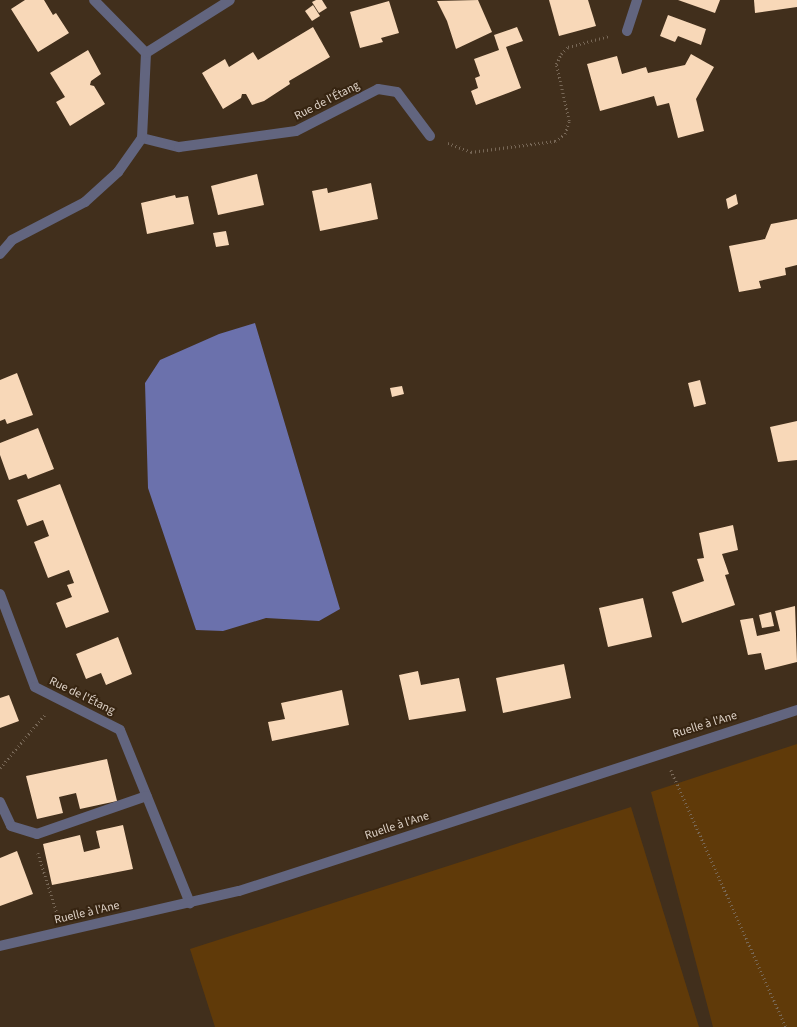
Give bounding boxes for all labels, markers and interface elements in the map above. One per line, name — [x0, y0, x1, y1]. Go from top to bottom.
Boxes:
street label: Rue de l'Étang — [292, 78, 362, 124]
street label: Rue de l'Étang — [47, 674, 117, 718]
street label: Ruelle à l'Ane — [671, 708, 739, 742]
street label: Ruelle à l'Ane — [363, 809, 431, 843]
street label: Ruelle à l'Ane — [53, 898, 121, 928]

